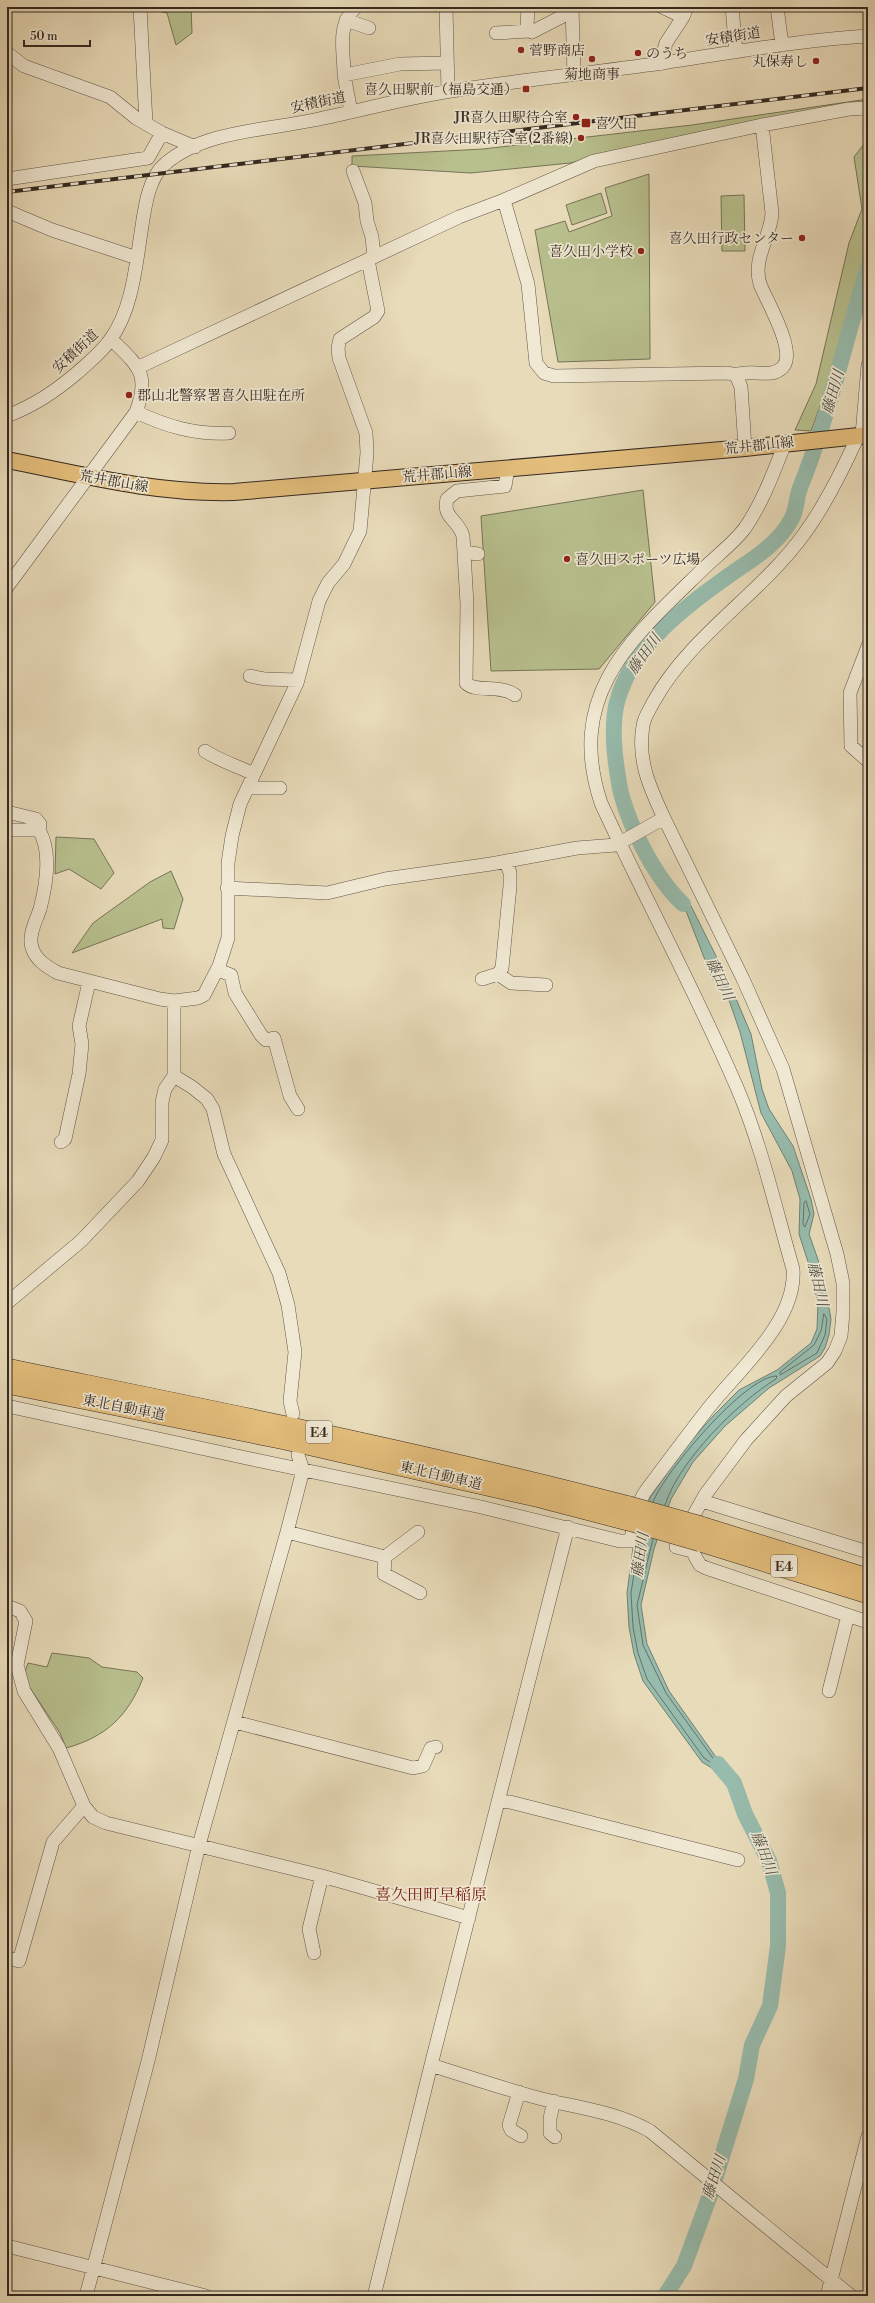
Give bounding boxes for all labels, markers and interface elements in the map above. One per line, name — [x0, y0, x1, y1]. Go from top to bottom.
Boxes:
scale bar — [24, 22, 90, 48]
street label: 安積街道 — [704, 24, 762, 50]
text: 50 m — [30, 29, 58, 44]
place label: 菅野商店 — [529, 42, 585, 60]
marker: 菅野商店 — [516, 45, 526, 55]
place label: のうち — [646, 45, 688, 63]
marker: のうち — [633, 48, 643, 58]
place label: 丸保寿し — [752, 53, 808, 71]
marker: 菊地商事 — [587, 54, 597, 64]
marker: 丸保寿し — [811, 56, 821, 66]
place label: 菊地商事 — [564, 66, 620, 84]
place label: 喜久田駅前（福島交通） — [364, 81, 518, 99]
marker: 喜久田駅前（福島交通） — [521, 84, 531, 94]
street label: 安積街道 — [289, 88, 347, 118]
place label: JR喜久田駅待合室 — [453, 109, 568, 127]
marker: JR喜久田駅待合室 — [571, 112, 581, 122]
place label: 喜久田 — [595, 115, 637, 133]
marker: 喜久田 — [580, 117, 592, 129]
place label: JR喜久田駅待合室(2番線) — [413, 130, 573, 148]
marker: JR喜久田駅待合室(2番線) — [576, 133, 586, 143]
place label: 喜久田行政センター — [669, 230, 794, 248]
marker: 喜久田行政センター — [797, 233, 807, 243]
place label: 喜久田小学校 — [549, 243, 633, 261]
marker: 喜久田小学校 — [636, 246, 646, 256]
street label: 安積街道 — [49, 326, 102, 377]
water label: 藤田川 — [818, 366, 849, 416]
place label: 郡山北警察署喜久田駐在所 — [137, 387, 305, 405]
marker: 郡山北警察署喜久田駐在所 — [124, 390, 134, 400]
street label: 荒井郡山線 — [723, 433, 795, 459]
street label: 荒井郡山線 — [401, 463, 473, 487]
street label: 荒井郡山線 — [78, 467, 150, 497]
place label: 喜久田スポーツ広場 — [575, 551, 700, 569]
marker: 喜久田スポーツ広場 — [562, 554, 572, 564]
water label: 藤田川 — [623, 629, 666, 678]
water label: 藤田川 — [701, 955, 739, 1005]
water label: 藤田川 — [803, 1260, 832, 1310]
street label: 東北自動車道 — [81, 1391, 167, 1425]
road number: E4 — [306, 1421, 332, 1443]
street label: 東北自動車道 — [398, 1458, 484, 1494]
water label: 藤田川 — [628, 1529, 654, 1579]
road number: E4 — [771, 1555, 797, 1577]
water label: 藤田川 — [747, 1829, 781, 1879]
district label: 喜久田町早稲原 — [375, 1885, 487, 1905]
water label: 藤田川 — [698, 2151, 731, 2201]

